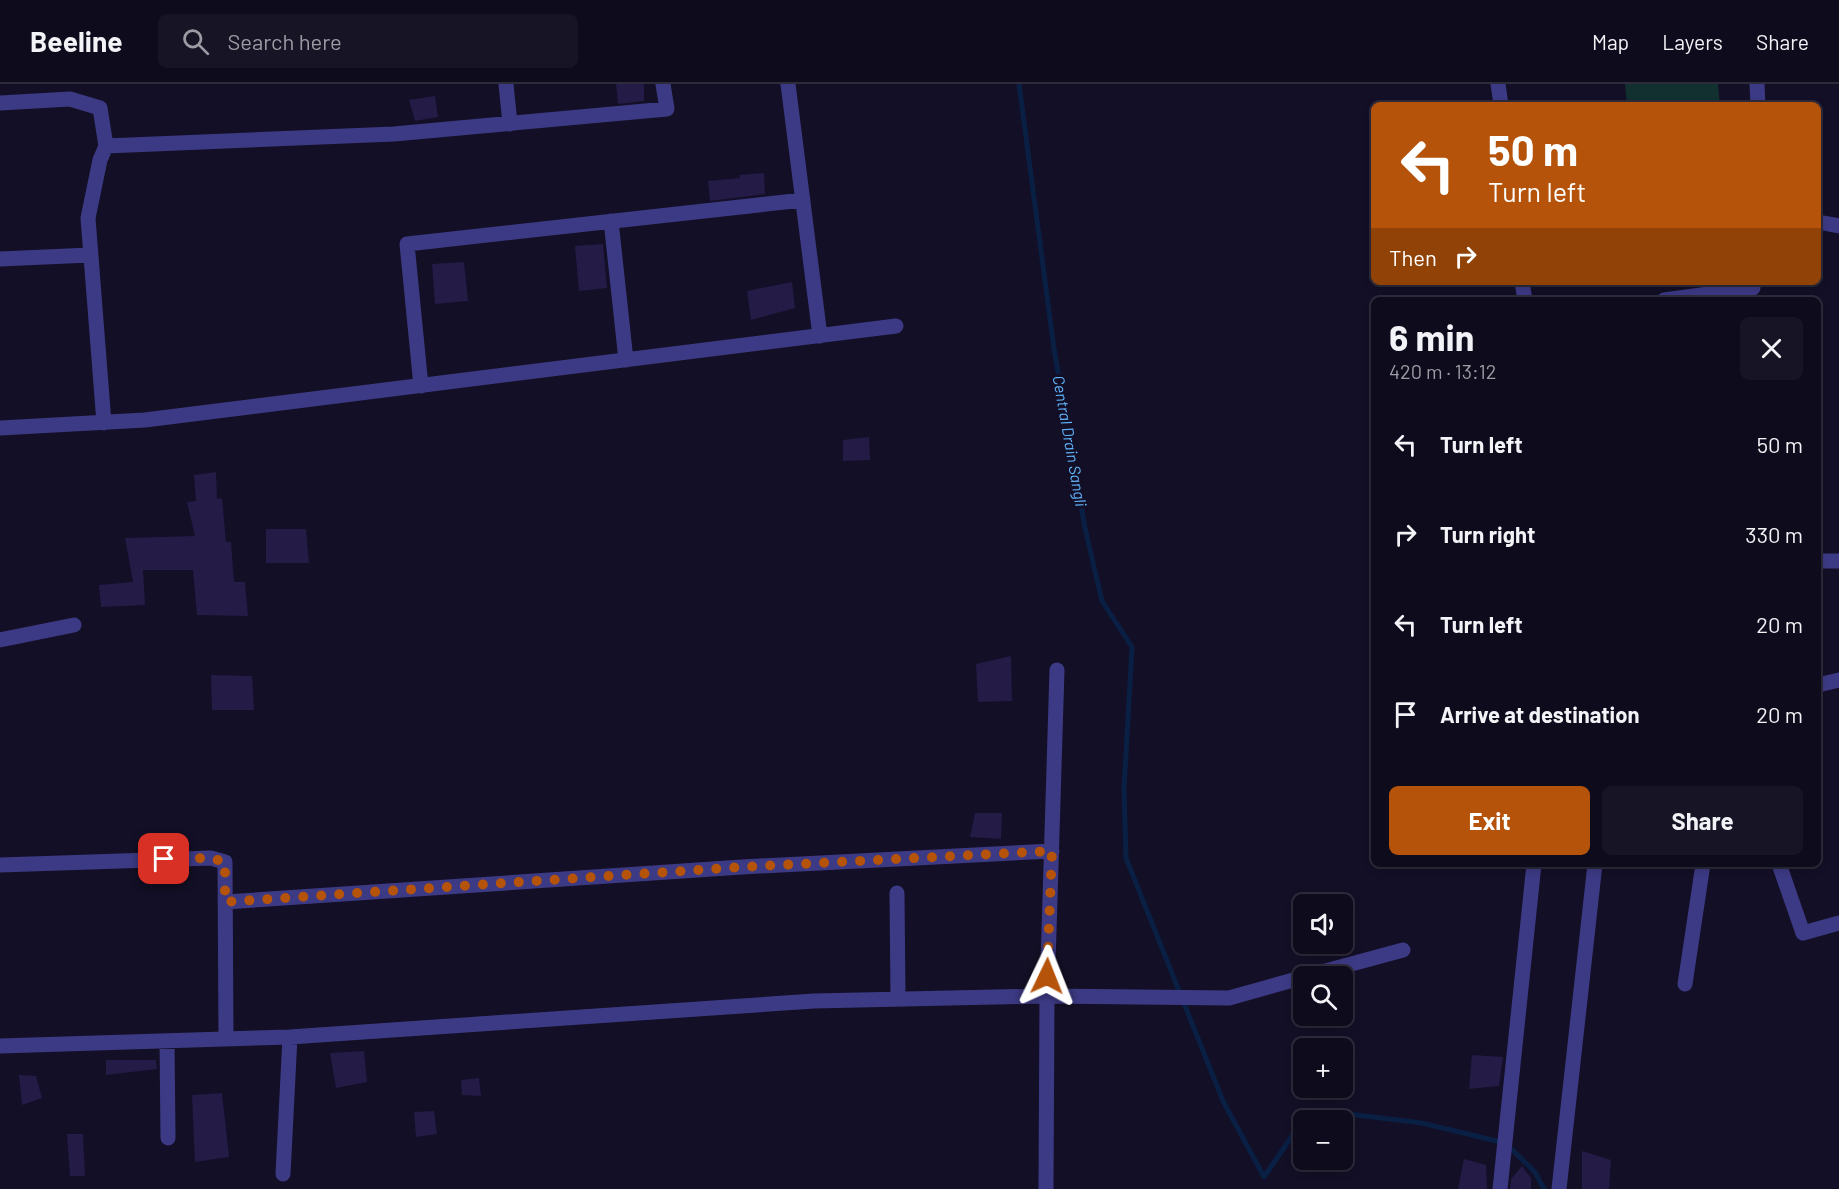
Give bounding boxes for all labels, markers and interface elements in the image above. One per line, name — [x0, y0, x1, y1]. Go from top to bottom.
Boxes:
search box — [158, 14, 578, 68]
text: Beeline — [30, 24, 122, 58]
icon: search — [179, 25, 212, 58]
text: Search here — [227, 28, 342, 54]
text: Map — [1592, 29, 1629, 54]
text: Layers — [1662, 29, 1723, 54]
text: Share — [1756, 29, 1809, 54]
text: 50 m — [1488, 124, 1578, 174]
icon: left — [1389, 126, 1467, 204]
text: Turn left — [1488, 175, 1586, 207]
icon: right — [1449, 240, 1482, 273]
text: Then — [1389, 244, 1437, 270]
text: 6 min — [1389, 315, 1474, 358]
button: close — [1740, 317, 1803, 380]
text: 420 m · 13:12 — [1389, 359, 1497, 383]
water label: Central Drain Sangli — [1050, 374, 1091, 508]
icon: left — [1389, 428, 1422, 461]
text: Turn left — [1440, 431, 1523, 457]
text: 50 m — [1757, 431, 1803, 457]
icon: right — [1389, 518, 1422, 551]
text: Turn right — [1440, 521, 1535, 547]
text: 330 m — [1745, 521, 1803, 547]
icon: left — [1389, 608, 1422, 641]
text: Turn left — [1440, 611, 1523, 637]
text: 20 m — [1756, 611, 1803, 637]
icon: arrive — [1389, 698, 1422, 731]
text: Arrive at destination — [1440, 701, 1639, 727]
text: 20 m — [1756, 701, 1803, 727]
button: Exit — [1389, 786, 1590, 855]
button: Share — [1602, 786, 1803, 855]
pin — [138, 833, 189, 884]
icon: arrive — [147, 842, 180, 875]
map controls — [1293, 894, 1353, 1170]
button: sound — [1293, 894, 1353, 954]
position arrow — [1015, 944, 1079, 1008]
button: search — [1293, 966, 1353, 1026]
button: + — [1293, 1038, 1353, 1098]
button: − — [1293, 1110, 1353, 1170]

